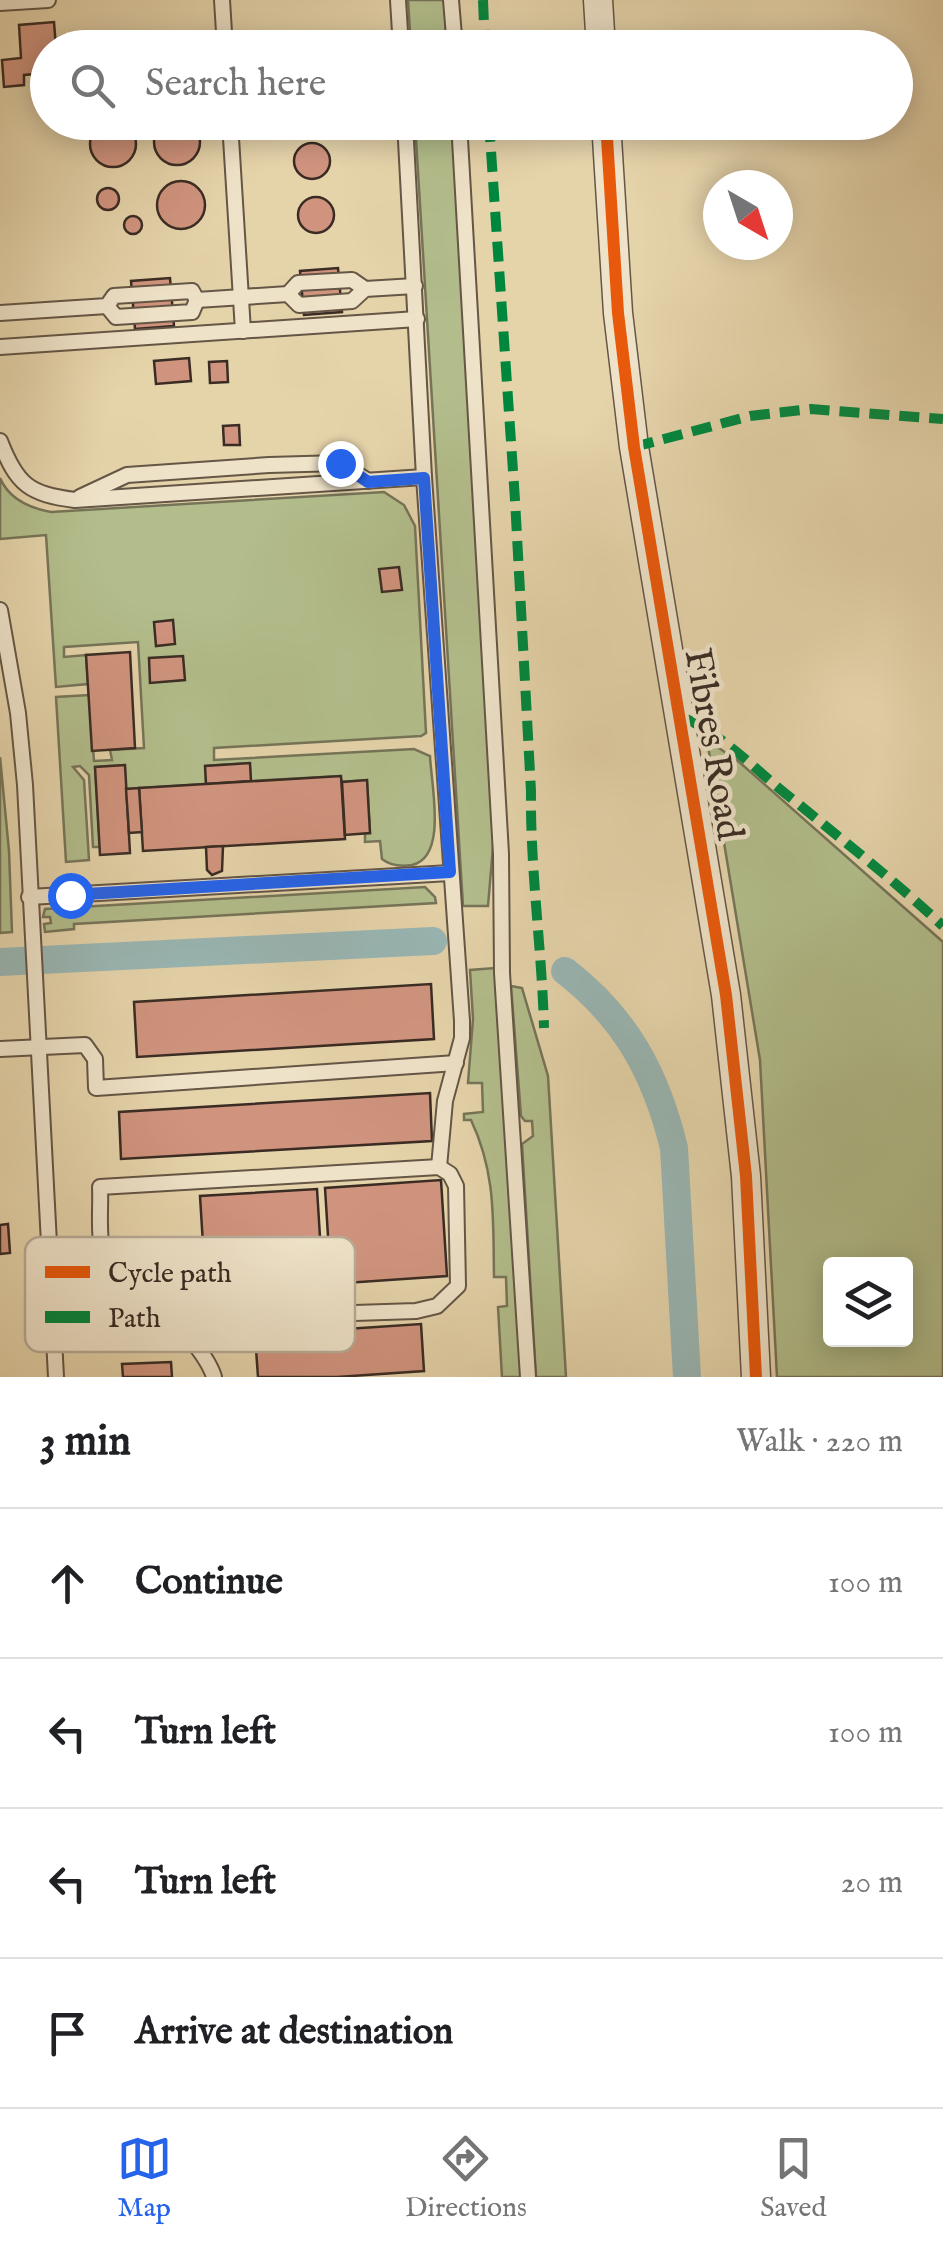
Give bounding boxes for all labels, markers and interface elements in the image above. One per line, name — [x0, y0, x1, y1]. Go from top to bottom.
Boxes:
search box — [30, 30, 913, 140]
icon: search — [65, 58, 120, 113]
text: Search here — [145, 61, 326, 109]
north arrow — [703, 170, 793, 260]
route end — [318, 441, 364, 487]
street label: Fibres Road — [672, 645, 753, 845]
route start — [48, 873, 94, 919]
legend — [25, 1237, 355, 1352]
text: Cycle path — [108, 1257, 232, 1292]
map controls — [823, 1257, 913, 1347]
button: layers — [823, 1257, 913, 1347]
text: Path — [108, 1302, 161, 1337]
text: 3 min — [40, 1416, 131, 1469]
text: Walk · 220 m — [736, 1422, 903, 1463]
icon: ahead — [40, 1556, 95, 1611]
text: Continue — [135, 1559, 283, 1607]
text: 100 m — [828, 1563, 903, 1604]
icon: left — [40, 1706, 95, 1761]
text: Turn left — [135, 1709, 276, 1757]
text: 100 m — [828, 1713, 903, 1754]
icon: left — [40, 1856, 95, 1911]
text: Turn left — [135, 1859, 276, 1907]
text: 20 m — [841, 1863, 903, 1904]
icon: arrive — [40, 2006, 95, 2061]
text: Arrive at destination — [135, 2009, 453, 2057]
tab: Map — [117, 2131, 172, 2226]
tab: Directions — [405, 2131, 527, 2226]
tab: Saved — [760, 2131, 826, 2226]

